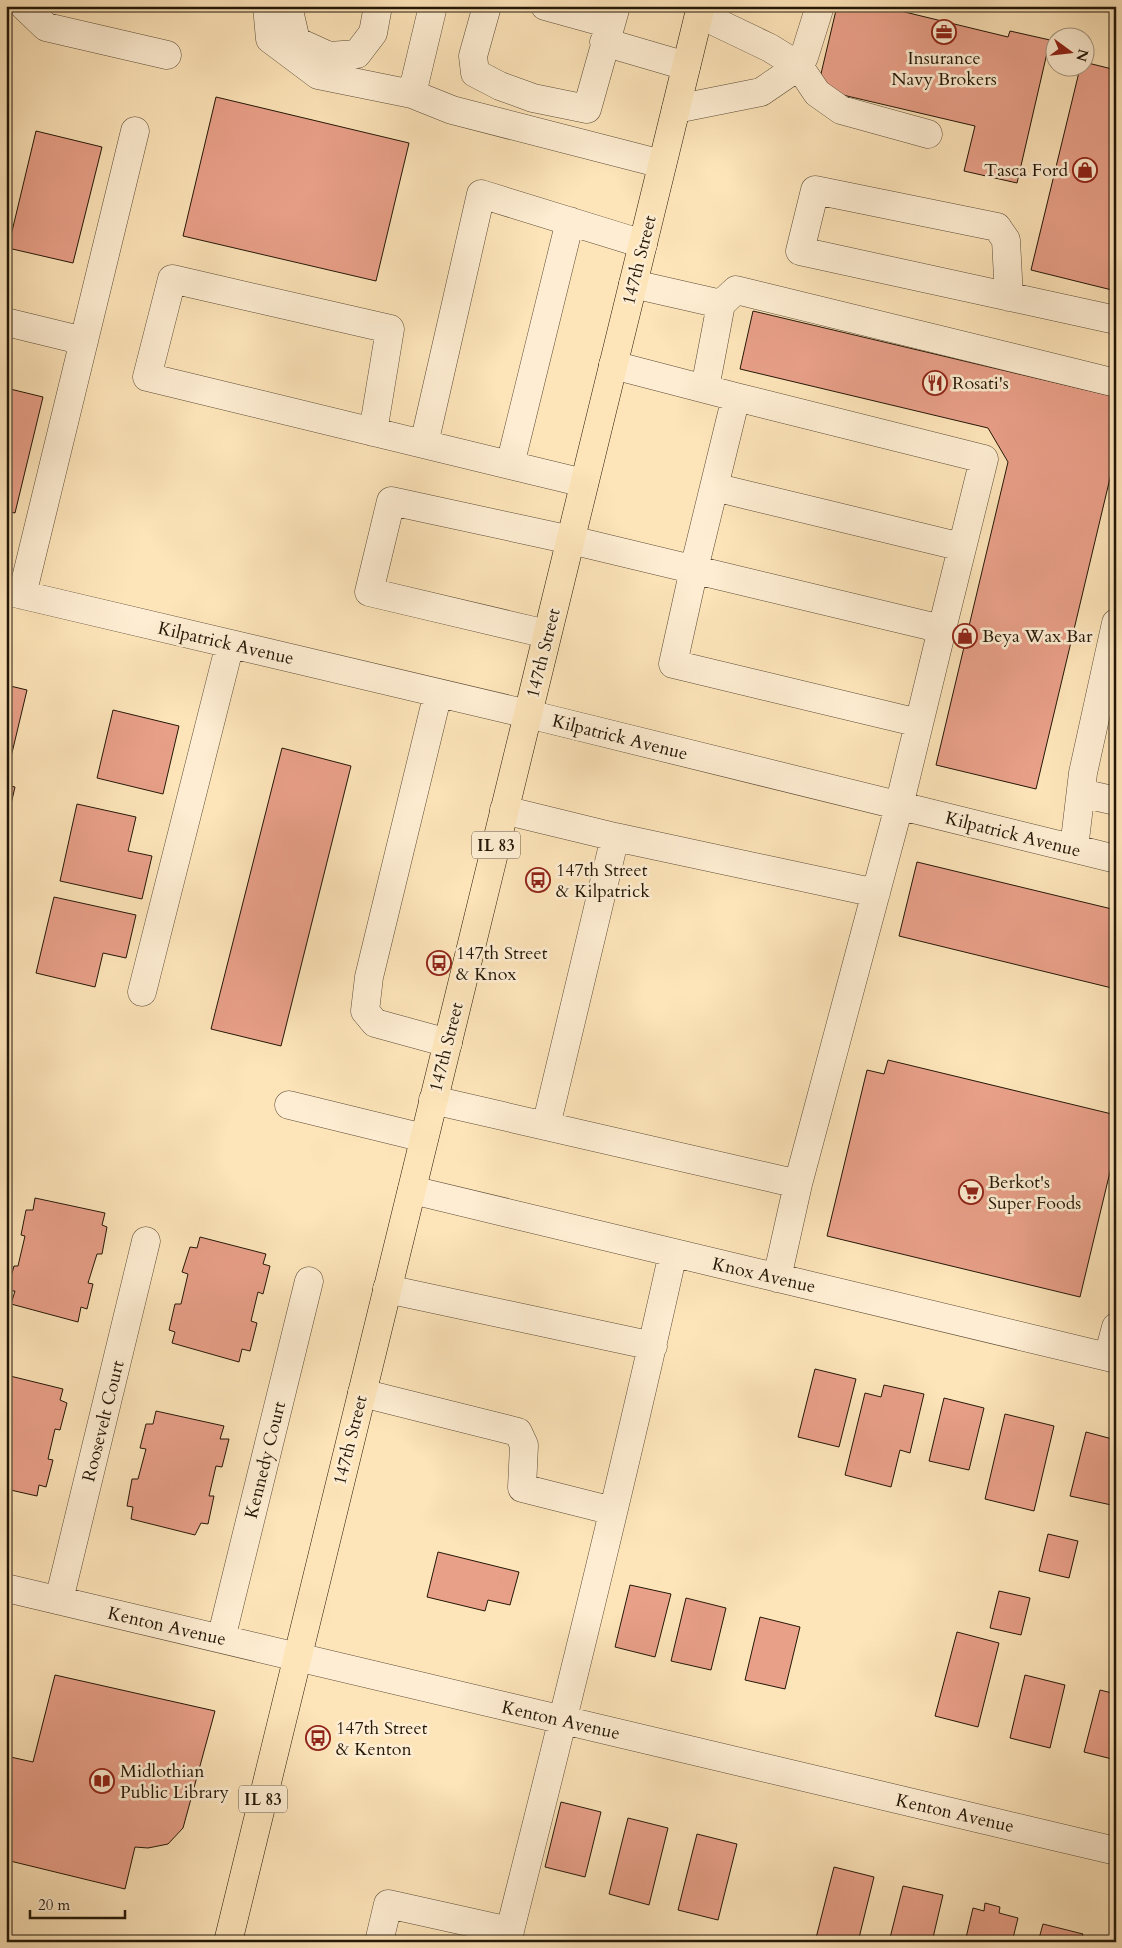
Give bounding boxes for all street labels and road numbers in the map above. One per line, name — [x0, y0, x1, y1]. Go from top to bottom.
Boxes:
street label: 147th Street — [616, 212, 663, 307]
street label: 147th Street — [520, 605, 567, 700]
street label: Kilpatrick Avenue — [155, 616, 296, 671]
street label: Kilpatrick Avenue — [550, 709, 690, 766]
street label: Kilpatrick Avenue — [943, 806, 1083, 863]
road number: IL 83 — [472, 832, 520, 858]
street label: 147th Street — [423, 999, 470, 1094]
street label: Knox Avenue — [710, 1251, 818, 1300]
street label: Roosevelt Court — [76, 1358, 131, 1484]
street label: 147th Street — [327, 1392, 374, 1487]
street label: Kennedy Court — [239, 1399, 292, 1521]
street label: Kenton Avenue — [105, 1601, 228, 1652]
street label: Kenton Avenue — [499, 1695, 622, 1746]
road number: IL 83 — [239, 1786, 287, 1812]
street label: Kenton Avenue — [893, 1788, 1016, 1839]

